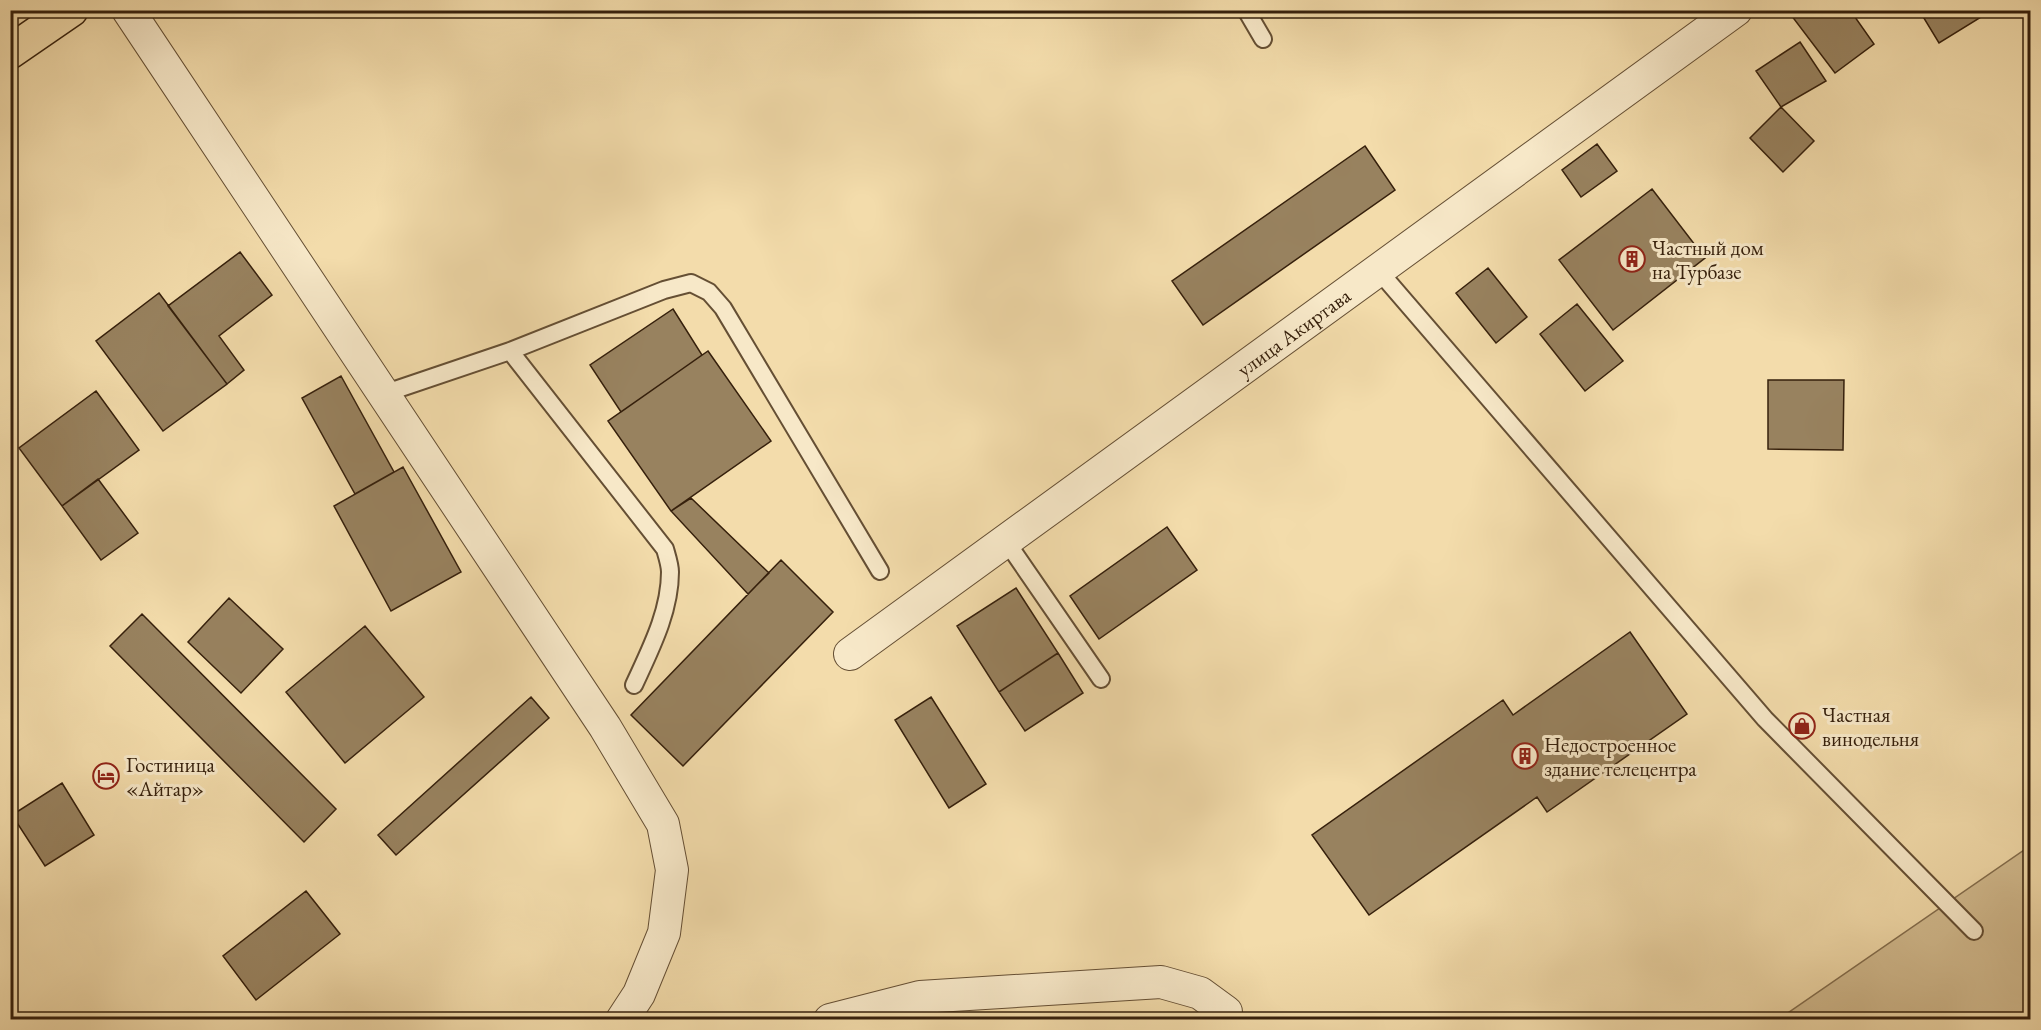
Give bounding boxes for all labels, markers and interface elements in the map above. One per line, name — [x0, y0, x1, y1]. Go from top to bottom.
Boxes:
place label: Частный дом на Турбазе — [1652, 234, 1764, 285]
building icon: Частный дом на Турбазе — [1617, 244, 1647, 274]
street label: улица Акиртава — [1231, 281, 1356, 382]
place label: Частная винодельня — [1822, 701, 1919, 752]
shop icon: Частная винодельня — [1787, 711, 1817, 741]
place label: Недостроенное здание телецентра — [1544, 731, 1697, 782]
building icon: Недостроенное здание телецентра — [1510, 741, 1540, 771]
place label: Гостиница «Айтар» — [126, 751, 215, 802]
hotel icon: Гостиница «Айтар» — [91, 761, 121, 791]

